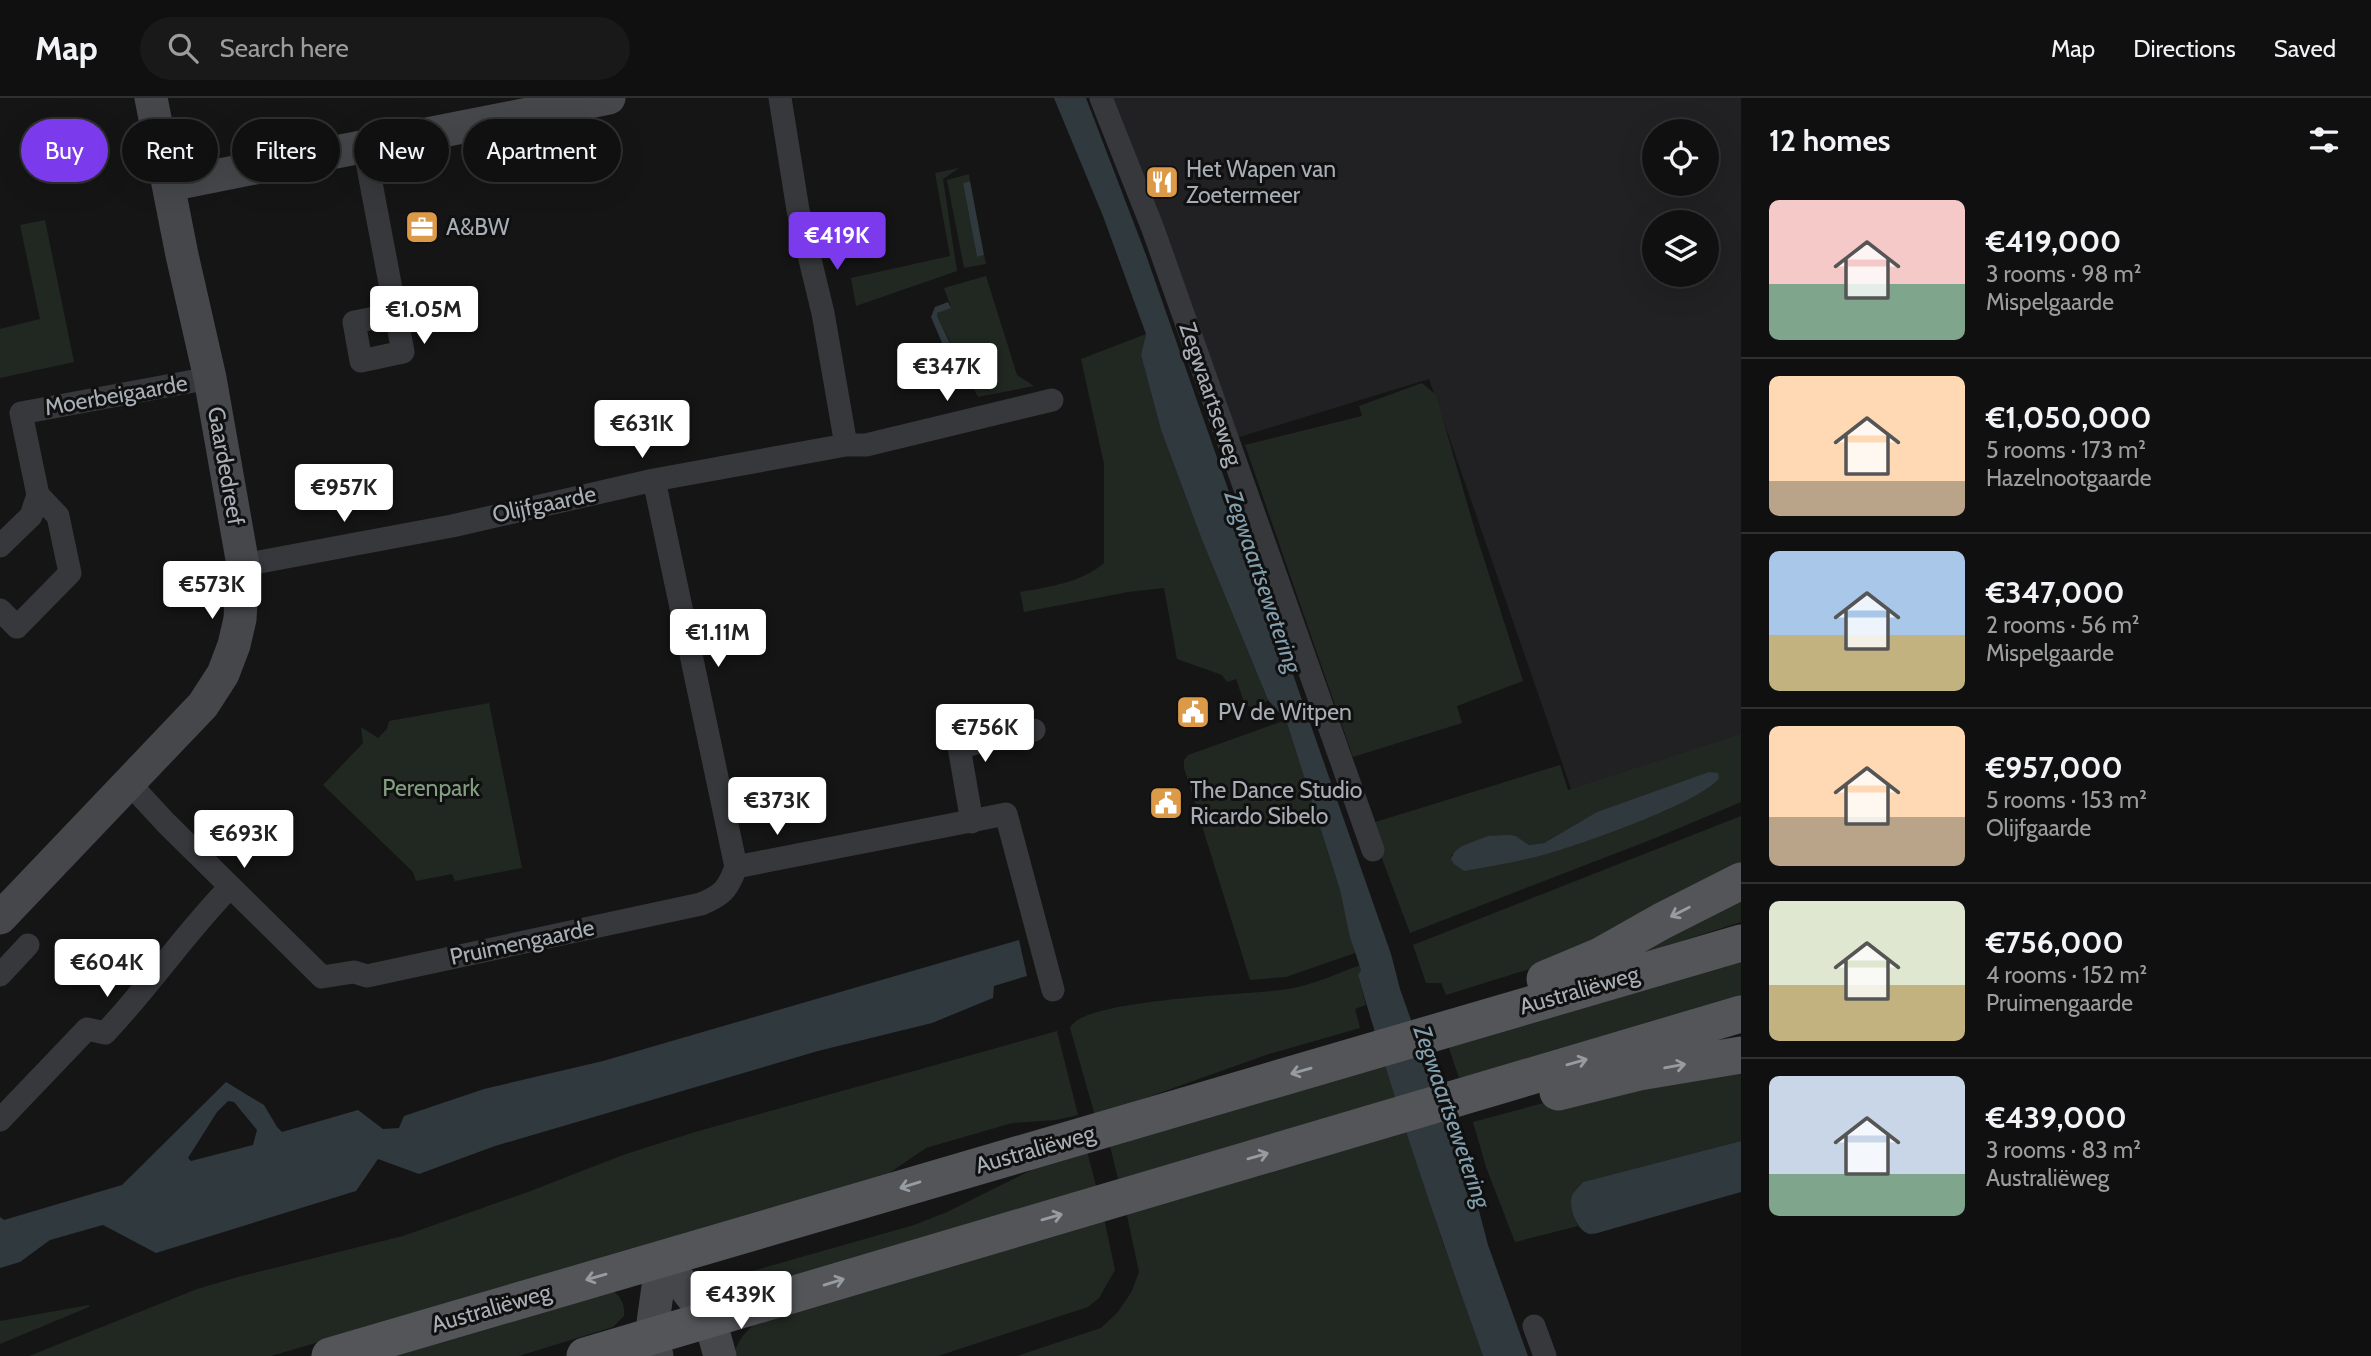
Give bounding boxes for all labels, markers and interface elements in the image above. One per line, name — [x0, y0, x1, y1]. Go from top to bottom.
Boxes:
search box — [140, 17, 630, 80]
text: Map — [35, 28, 98, 68]
icon: search — [164, 29, 202, 67]
text: Search here — [220, 32, 349, 64]
text: Map — [2051, 34, 2095, 63]
text: Directions — [2133, 34, 2236, 63]
text: Saved — [2274, 34, 2336, 63]
chip: Buy — [21, 119, 108, 182]
chip: Rent — [122, 119, 218, 182]
chip: Filters — [232, 119, 340, 182]
chip: New — [354, 119, 449, 182]
chip: Apartment — [463, 119, 621, 182]
map controls — [1642, 119, 1719, 287]
button: locate — [1642, 119, 1719, 196]
icon: filters — [2305, 121, 2343, 159]
text: 12 homes — [1769, 122, 1891, 159]
place label: Het Wapen van Zoetermeer — [1186, 155, 1336, 209]
restaurant icon: Het Wapen van Zoetermeer — [1143, 163, 1181, 201]
office icon: A&BW — [403, 208, 441, 246]
button: layers — [1642, 210, 1719, 287]
pin: €419K — [788, 212, 886, 272]
place label: A&BW — [446, 213, 510, 241]
text: €419K — [805, 221, 869, 249]
text: €419,000 — [1986, 223, 2121, 260]
icon: home — [1825, 228, 1909, 312]
text: 3 rooms · 98 m² — [1986, 260, 2141, 288]
pin: €1.05M — [367, 286, 481, 346]
text: Mispelgaarde — [1986, 288, 2114, 316]
text: €1.05M — [386, 295, 462, 323]
street label: Zegwaartseweg — [1173, 319, 1249, 470]
pin: €347K — [898, 344, 996, 403]
text: €347K — [913, 352, 981, 380]
street label: Moerbeigaarde — [42, 369, 190, 421]
text: €1,050,000 — [1986, 399, 2151, 436]
pin: €631K — [593, 400, 691, 460]
icon: home — [1825, 404, 1909, 488]
street label: Gaardedreef — [202, 405, 250, 528]
text: €631K — [611, 409, 673, 437]
text: 5 rooms · 173 m² — [1986, 436, 2146, 464]
pin: €957K — [295, 464, 393, 524]
text: Hazelnootgaarde — [1986, 464, 2152, 492]
text: €957K — [311, 473, 377, 501]
street label: Olijfgaarde — [490, 479, 599, 529]
water label: Zegwaartsewetering — [1218, 486, 1309, 678]
pin: €573K — [163, 561, 261, 621]
text: €573K — [179, 570, 245, 598]
text: €347,000 — [1986, 574, 2125, 611]
icon: home — [1825, 579, 1909, 663]
pin: €1.11M — [661, 610, 775, 669]
text: 2 rooms · 56 m² — [1986, 611, 2140, 639]
text: €1.11M — [686, 618, 750, 646]
text: Mispelgaarde — [1986, 639, 2114, 667]
public building icon: PV de Witpen — [1174, 693, 1212, 731]
place label: PV de Witpen — [1218, 698, 1352, 726]
pin: €756K — [936, 704, 1034, 764]
text: €756K — [952, 713, 1018, 741]
text: €957,000 — [1986, 749, 2123, 786]
icon: home — [1825, 754, 1909, 838]
park label: Perenpark — [382, 774, 481, 802]
place label: The Dance Studio Ricardo Sibelo — [1190, 776, 1362, 830]
pin: €373K — [728, 778, 826, 837]
public building icon: The Dance Studio Ricardo Sibelo — [1147, 784, 1185, 822]
text: €373K — [744, 786, 810, 814]
text: 5 rooms · 153 m² — [1986, 786, 2147, 814]
pin: €693K — [195, 810, 293, 870]
text: Olijfgaarde — [1986, 814, 2091, 842]
text: €693K — [210, 819, 278, 847]
one-way arrow — [1670, 905, 1691, 919]
street label: Pruimengaarde — [447, 913, 597, 971]
text: €756,000 — [1986, 924, 2124, 961]
icon: home — [1825, 929, 1909, 1013]
pin: €604K — [58, 940, 156, 999]
text: €604K — [71, 948, 143, 976]
street label: Australiëweg — [1516, 959, 1643, 1020]
text: 4 rooms · 152 m² — [1986, 961, 2147, 989]
text: Pruimengaarde — [1986, 989, 2133, 1017]
water label: Zegwaartsewetering — [1407, 1021, 1498, 1213]
one-way arrow — [1566, 1054, 1588, 1067]
one-way arrow — [1663, 1059, 1686, 1072]
one-way arrow — [1290, 1066, 1312, 1079]
text: €439,000 — [1986, 1099, 2127, 1136]
icon: home — [1825, 1104, 1909, 1188]
street label: Australiëweg — [972, 1118, 1099, 1179]
text: 3 rooms · 83 m² — [1986, 1136, 2141, 1164]
one-way arrow — [1246, 1148, 1268, 1161]
text: Australiëweg — [1986, 1164, 2109, 1192]
one-way arrow — [899, 1180, 921, 1193]
one-way arrow — [1041, 1209, 1063, 1222]
one-way arrow — [585, 1272, 607, 1285]
pin: €439K — [692, 1272, 790, 1331]
one-way arrow — [823, 1275, 845, 1288]
street label: Australiëweg — [428, 1277, 555, 1338]
text: €439K — [707, 1280, 775, 1308]

